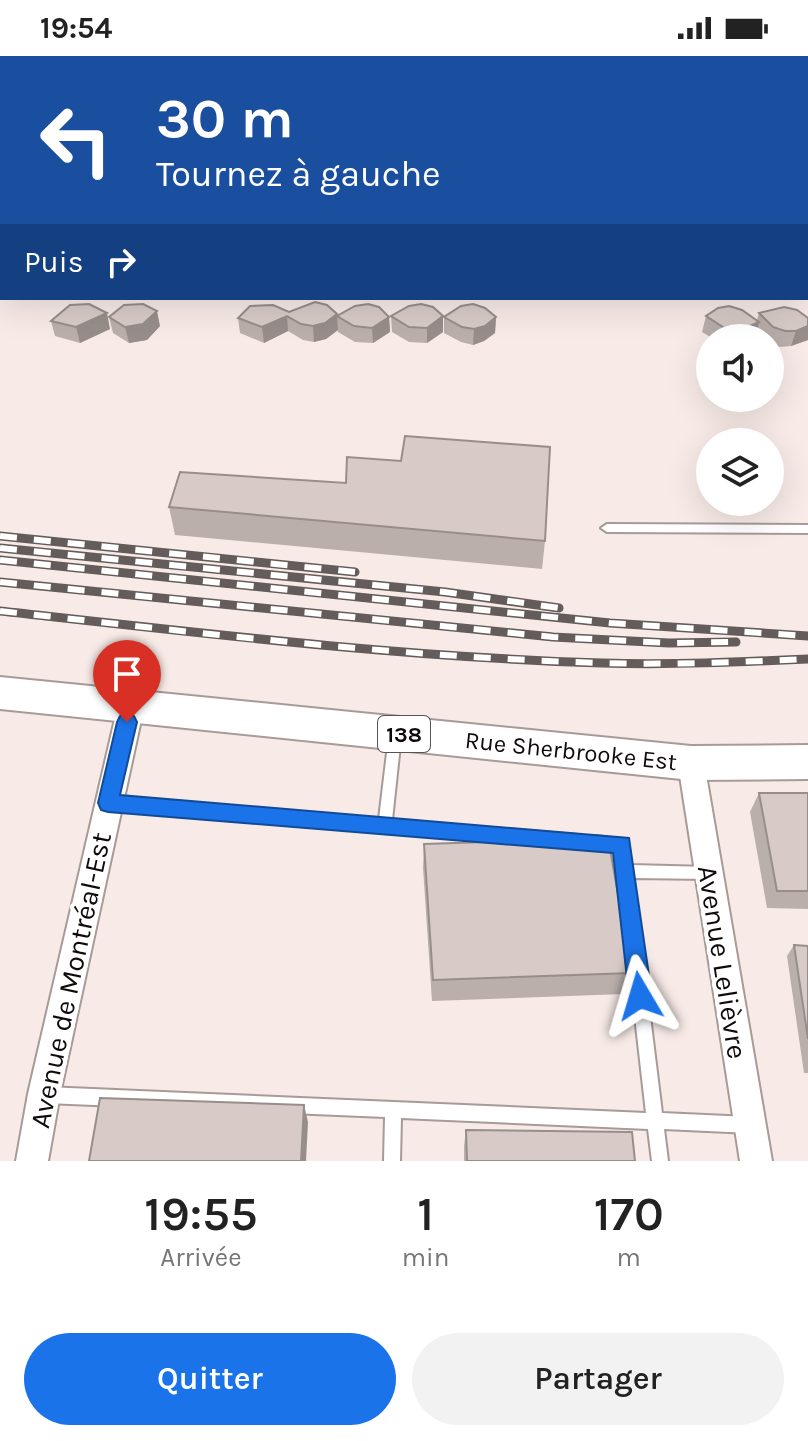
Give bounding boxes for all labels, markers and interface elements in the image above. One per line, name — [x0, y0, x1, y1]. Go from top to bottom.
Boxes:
text: 19:54 — [40, 10, 112, 46]
text: 30 m — [156, 86, 294, 151]
icon: left — [24, 88, 128, 192]
text: Tournez à gauche — [156, 153, 441, 195]
icon: right — [99, 240, 143, 284]
text: Puis — [24, 244, 83, 280]
map controls — [696, 324, 784, 516]
button: sound — [696, 324, 784, 412]
button: layers — [696, 428, 784, 516]
pin — [93, 640, 161, 722]
icon: arrive — [105, 652, 149, 696]
road number: 138 — [378, 716, 430, 752]
street label: Rue Sherbrooke Est — [464, 726, 678, 776]
street label: Avenue de Montréal-Est — [23, 829, 118, 1131]
street label: Avenue Lelièvre — [691, 863, 754, 1061]
position arrow — [598, 954, 682, 1038]
text: 19:55 — [144, 1186, 258, 1242]
text: 1 — [417, 1186, 434, 1242]
text: 170 — [594, 1186, 664, 1242]
text: Arrivée — [160, 1242, 242, 1273]
text: min — [402, 1242, 450, 1273]
text: m — [617, 1242, 641, 1273]
button: Quitter — [24, 1333, 396, 1425]
button: Partager — [412, 1333, 784, 1425]

